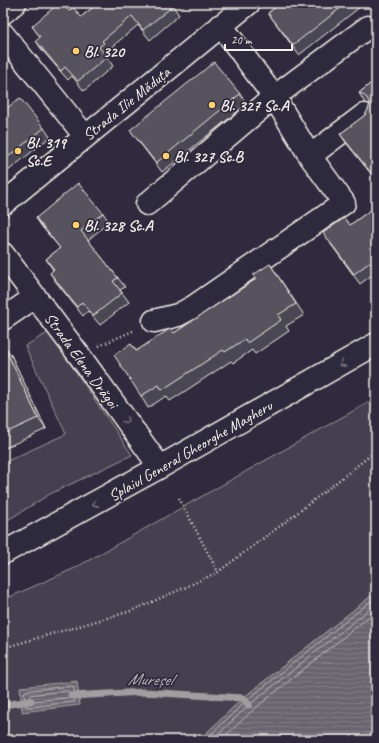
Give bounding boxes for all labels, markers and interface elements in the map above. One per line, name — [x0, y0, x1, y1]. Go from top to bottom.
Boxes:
scale bar — [225, 26, 292, 52]
text: 20 m — [231, 32, 253, 48]
place label: Bl. 320 — [84, 42, 126, 62]
marker: Bl. 320 — [71, 46, 81, 56]
street label: Strada Ilie Măduța — [79, 62, 175, 145]
place label: Bl. 327 Sc.A — [220, 96, 290, 116]
marker: Bl. 327 Sc.A — [207, 100, 217, 110]
place label: Bl. 319 Sc.E — [26, 133, 68, 171]
marker: Bl. 319 Sc.E — [13, 146, 23, 156]
place label: Bl. 327 Sc.B — [174, 147, 244, 167]
marker: Bl. 327 Sc.B — [161, 151, 171, 161]
place label: Bl. 328 Sc.A — [84, 216, 154, 236]
marker: Bl. 328 Sc.A — [71, 220, 81, 230]
street label: Strada Elena Drăgoi — [40, 309, 124, 414]
one-way arrow — [339, 359, 346, 366]
street label: Splaiul General Gheorghe Magheru — [105, 395, 277, 506]
one-way arrow — [121, 416, 128, 423]
one-way arrow — [92, 499, 99, 506]
water label: Mureșel — [128, 669, 178, 690]

